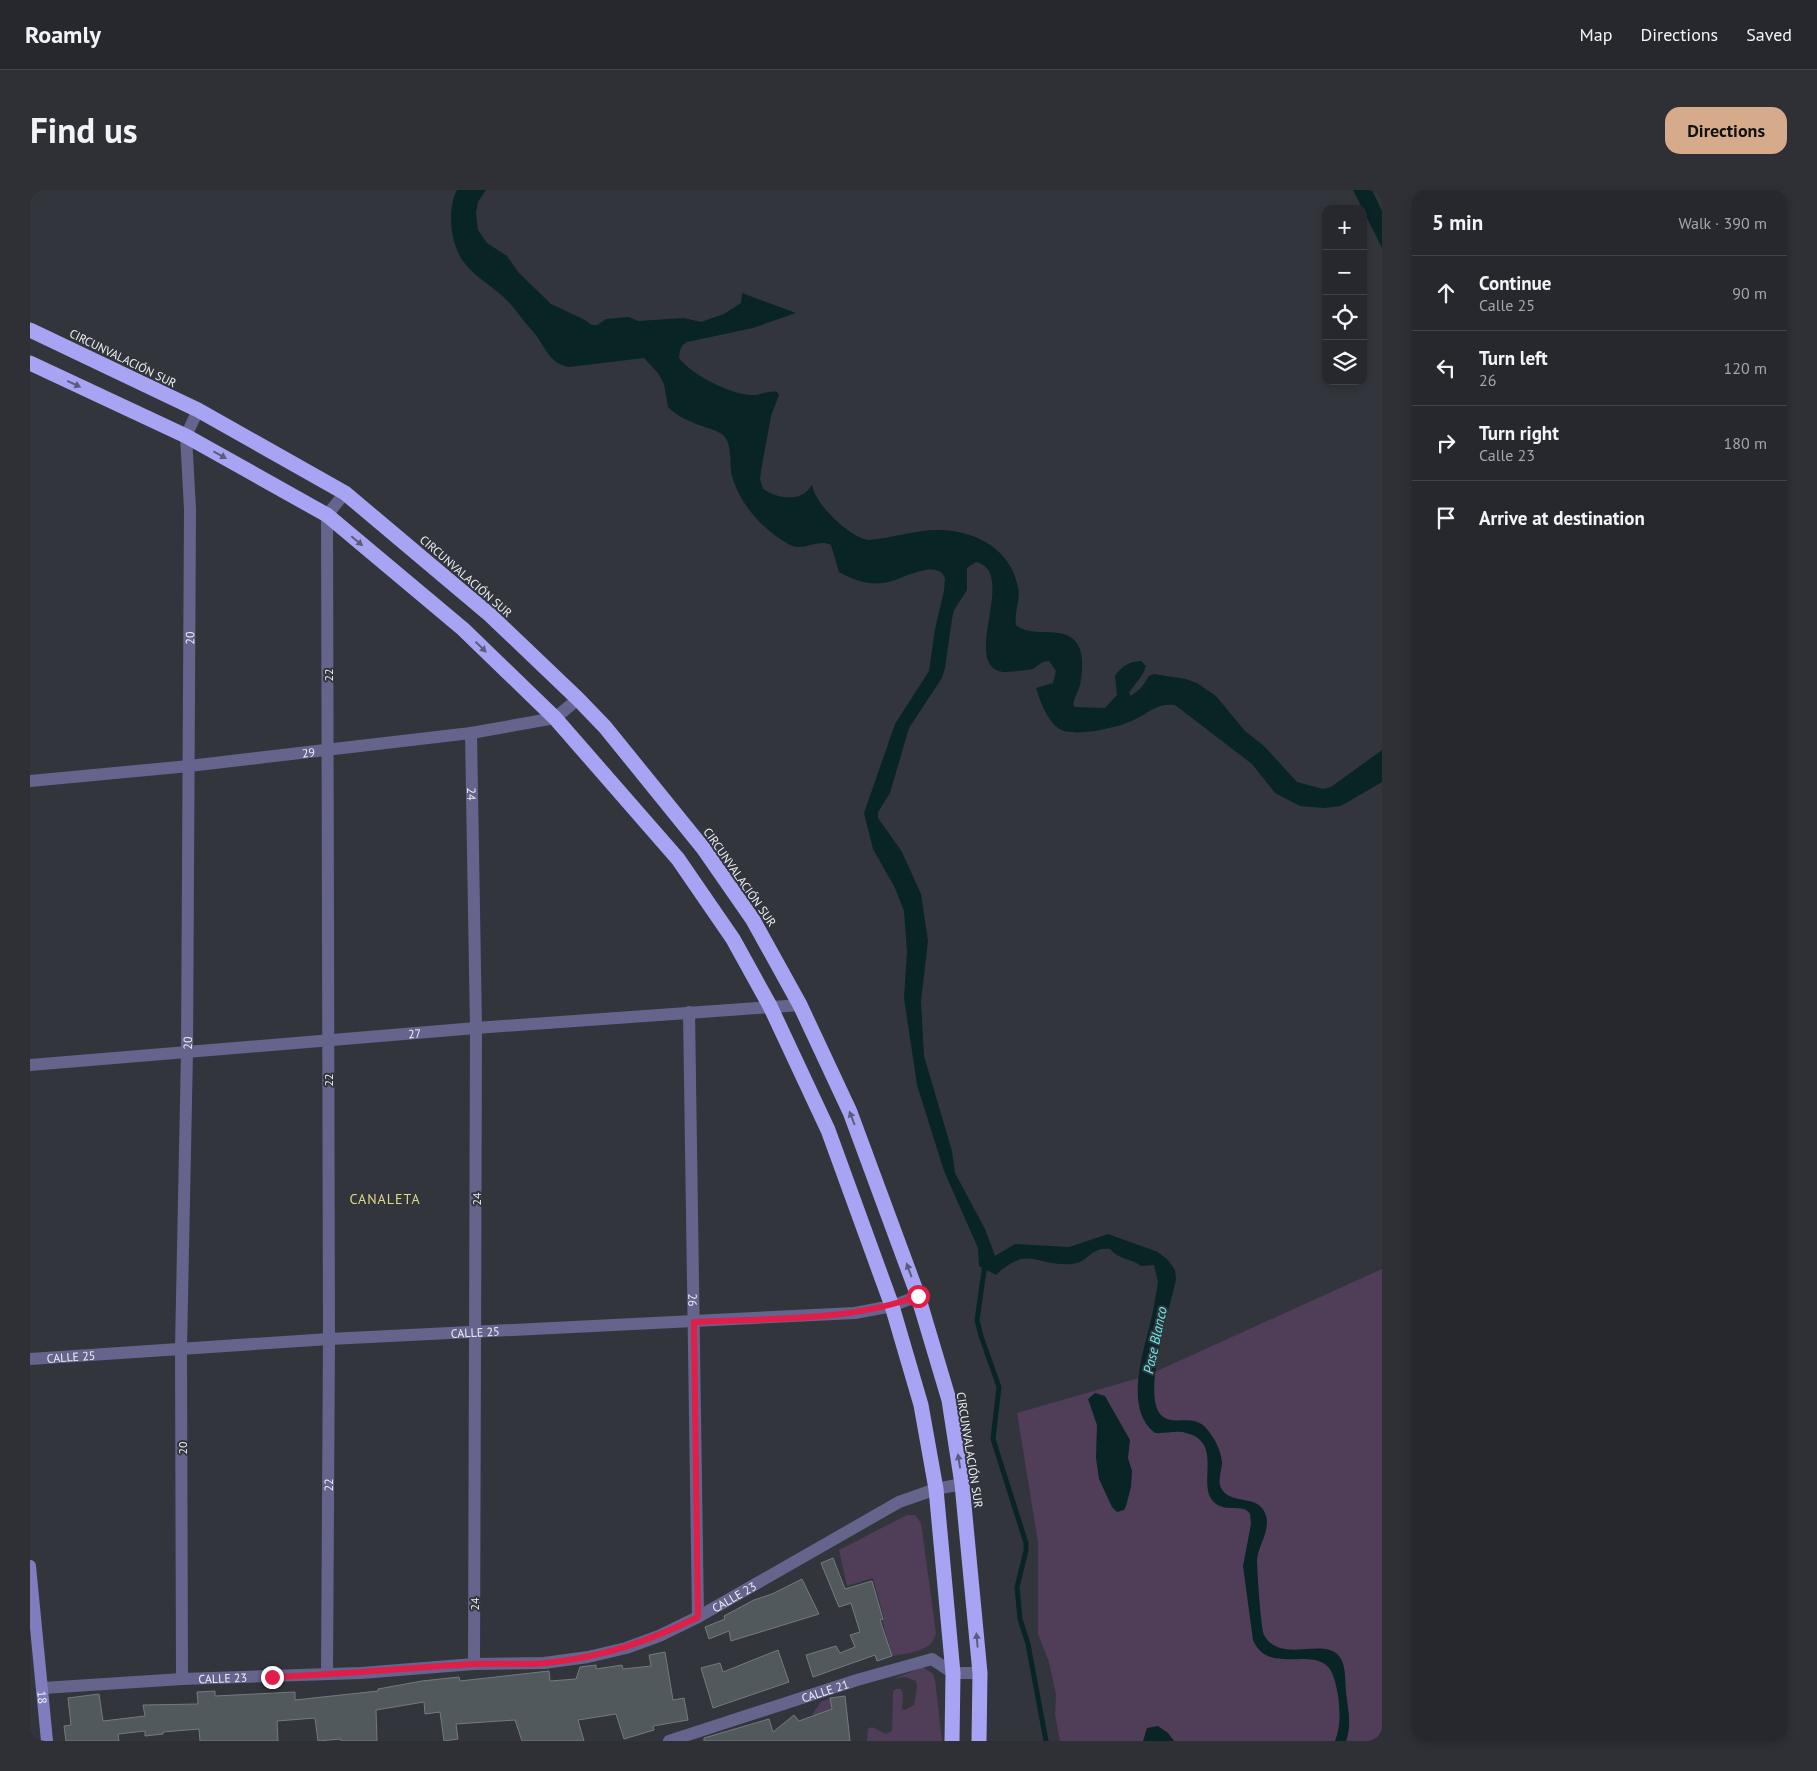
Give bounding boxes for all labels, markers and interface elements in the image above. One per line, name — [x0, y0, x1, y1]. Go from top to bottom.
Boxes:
text: Roamly — [25, 19, 101, 50]
text: Map — [1580, 23, 1612, 46]
text: Directions — [1640, 23, 1718, 46]
text: Saved — [1746, 23, 1792, 46]
text: Find us — [30, 107, 138, 153]
button: Directions — [1665, 107, 1787, 154]
map controls — [1322, 205, 1367, 385]
button: + — [1322, 205, 1367, 250]
text: 5 min — [1432, 209, 1483, 236]
text: Walk · 390 m — [1678, 213, 1767, 233]
button: − — [1322, 250, 1367, 295]
text: Continue — [1479, 271, 1551, 295]
icon: ahead — [1432, 279, 1460, 307]
text: 90 m — [1732, 283, 1767, 303]
button: locate — [1322, 295, 1367, 340]
text: Calle 25 — [1479, 295, 1535, 315]
street label: CIRCUNVALACIÓN SUR — [67, 326, 179, 390]
button: layers — [1322, 340, 1367, 385]
text: Turn left — [1479, 346, 1548, 370]
icon: left — [1432, 354, 1460, 382]
text: 120 m — [1724, 358, 1767, 378]
text: 26 — [1479, 370, 1496, 390]
one-way arrow — [67, 380, 81, 388]
text: Turn right — [1479, 421, 1559, 445]
icon: right — [1432, 429, 1460, 457]
text: 180 m — [1724, 433, 1767, 453]
text: Calle 23 — [1479, 445, 1535, 465]
one-way arrow — [214, 450, 227, 459]
icon: arrive — [1432, 504, 1460, 532]
text: Arrive at destination — [1479, 506, 1645, 530]
street label: CIRCUNVALACIÓN SUR — [417, 532, 515, 620]
one-way arrow — [351, 535, 363, 547]
street label: 20 — [182, 631, 197, 645]
one-way arrow — [474, 641, 486, 653]
street label: 22 — [321, 668, 336, 682]
street label: 29 — [301, 744, 316, 760]
street label: 24 — [464, 787, 480, 801]
street label: CIRCUNVALACIÓN SUR — [700, 825, 780, 929]
street label: 27 — [408, 1025, 422, 1041]
street label: 20 — [180, 1036, 195, 1050]
street label: 22 — [321, 1073, 336, 1087]
one-way arrow — [848, 1110, 856, 1125]
district label: CANALETA — [349, 1190, 421, 1208]
street label: 24 — [469, 1192, 484, 1206]
one-way arrow — [905, 1263, 912, 1278]
route start — [907, 1285, 930, 1308]
street label: 26 — [686, 1293, 701, 1307]
water label: Pase Blanco — [1139, 1305, 1171, 1375]
street label: CALLE 25 — [450, 1323, 500, 1340]
street label: CALLE 25 — [46, 1347, 96, 1365]
street label: CIRCUNVALACIÓN SUR — [953, 1391, 987, 1509]
street label: 20 — [175, 1441, 190, 1455]
one-way arrow — [954, 1452, 962, 1468]
street label: 22 — [321, 1478, 336, 1492]
street label: CALLE 23 — [709, 1578, 759, 1615]
street label: 24 — [467, 1597, 482, 1611]
one-way arrow — [973, 1632, 981, 1648]
route end — [261, 1666, 284, 1689]
street label: CALLE 23 — [198, 1669, 247, 1686]
street label: CALLE 21 — [799, 1676, 850, 1705]
street label: 18 — [35, 1690, 51, 1705]

